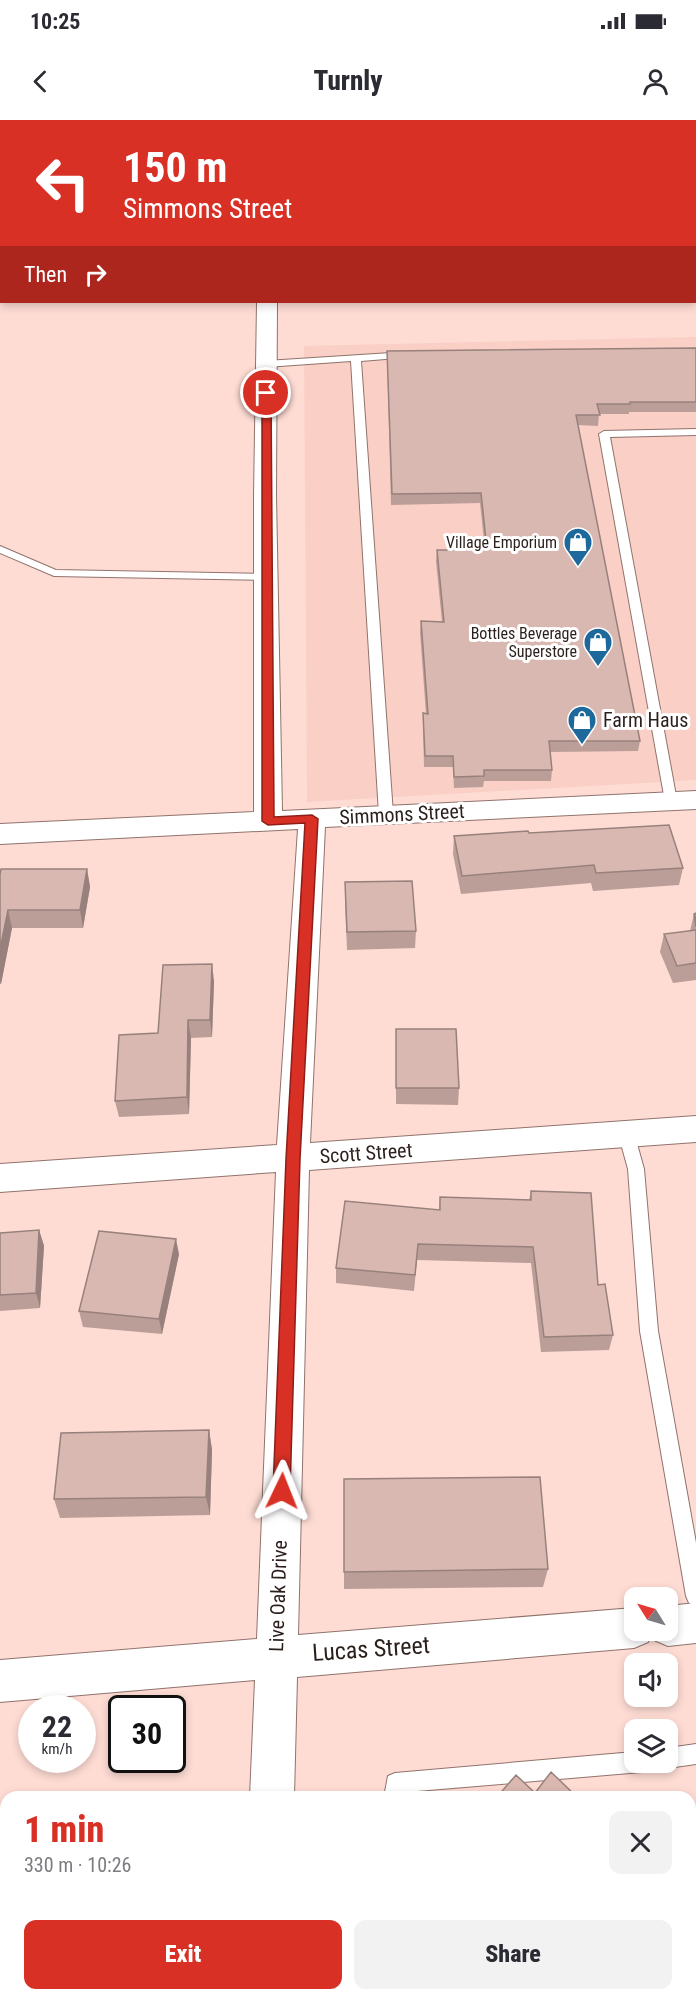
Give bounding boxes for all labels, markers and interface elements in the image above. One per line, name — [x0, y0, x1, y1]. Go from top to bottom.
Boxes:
text: 10:25 — [30, 9, 81, 34]
icon: back — [24, 65, 57, 98]
text: Turnly — [314, 65, 382, 97]
icon: person — [639, 65, 672, 98]
text: 150 m — [123, 143, 228, 192]
icon: left — [24, 144, 102, 222]
text: Simmons Street — [123, 193, 292, 225]
icon: right — [79, 258, 112, 291]
text: Then — [24, 262, 67, 287]
pin — [240, 367, 291, 418]
icon: arrive — [249, 376, 282, 409]
shop icon: Village Emporium — [562, 526, 594, 568]
place label: Village Emporium — [446, 533, 557, 552]
place label: Bottles Beverage Superstore — [471, 624, 577, 661]
shop icon: Bottles Beverage Superstore — [582, 626, 614, 668]
shop icon: Farm Haus — [566, 704, 598, 746]
place label: Farm Haus — [603, 708, 688, 732]
street label: Simmons Street — [339, 799, 465, 829]
street label: Scott Street — [319, 1138, 413, 1168]
position arrow — [250, 1459, 314, 1523]
street label: Live Oak Drive — [264, 1540, 292, 1652]
north arrow — [624, 1587, 678, 1641]
map controls — [624, 1587, 678, 1773]
street label: Lucas Street — [311, 1631, 431, 1667]
button: sound — [624, 1653, 678, 1707]
speed limit sign: 30 — [108, 1695, 186, 1773]
text: 22 — [42, 1709, 72, 1744]
button: layers — [624, 1719, 678, 1773]
text: km/h — [42, 1740, 72, 1758]
text: 1 min — [24, 1809, 104, 1851]
button: close — [609, 1811, 672, 1874]
text: 330 m · 10:26 — [24, 1853, 131, 1877]
button: Exit — [24, 1920, 342, 1989]
button: Share — [354, 1920, 672, 1989]

